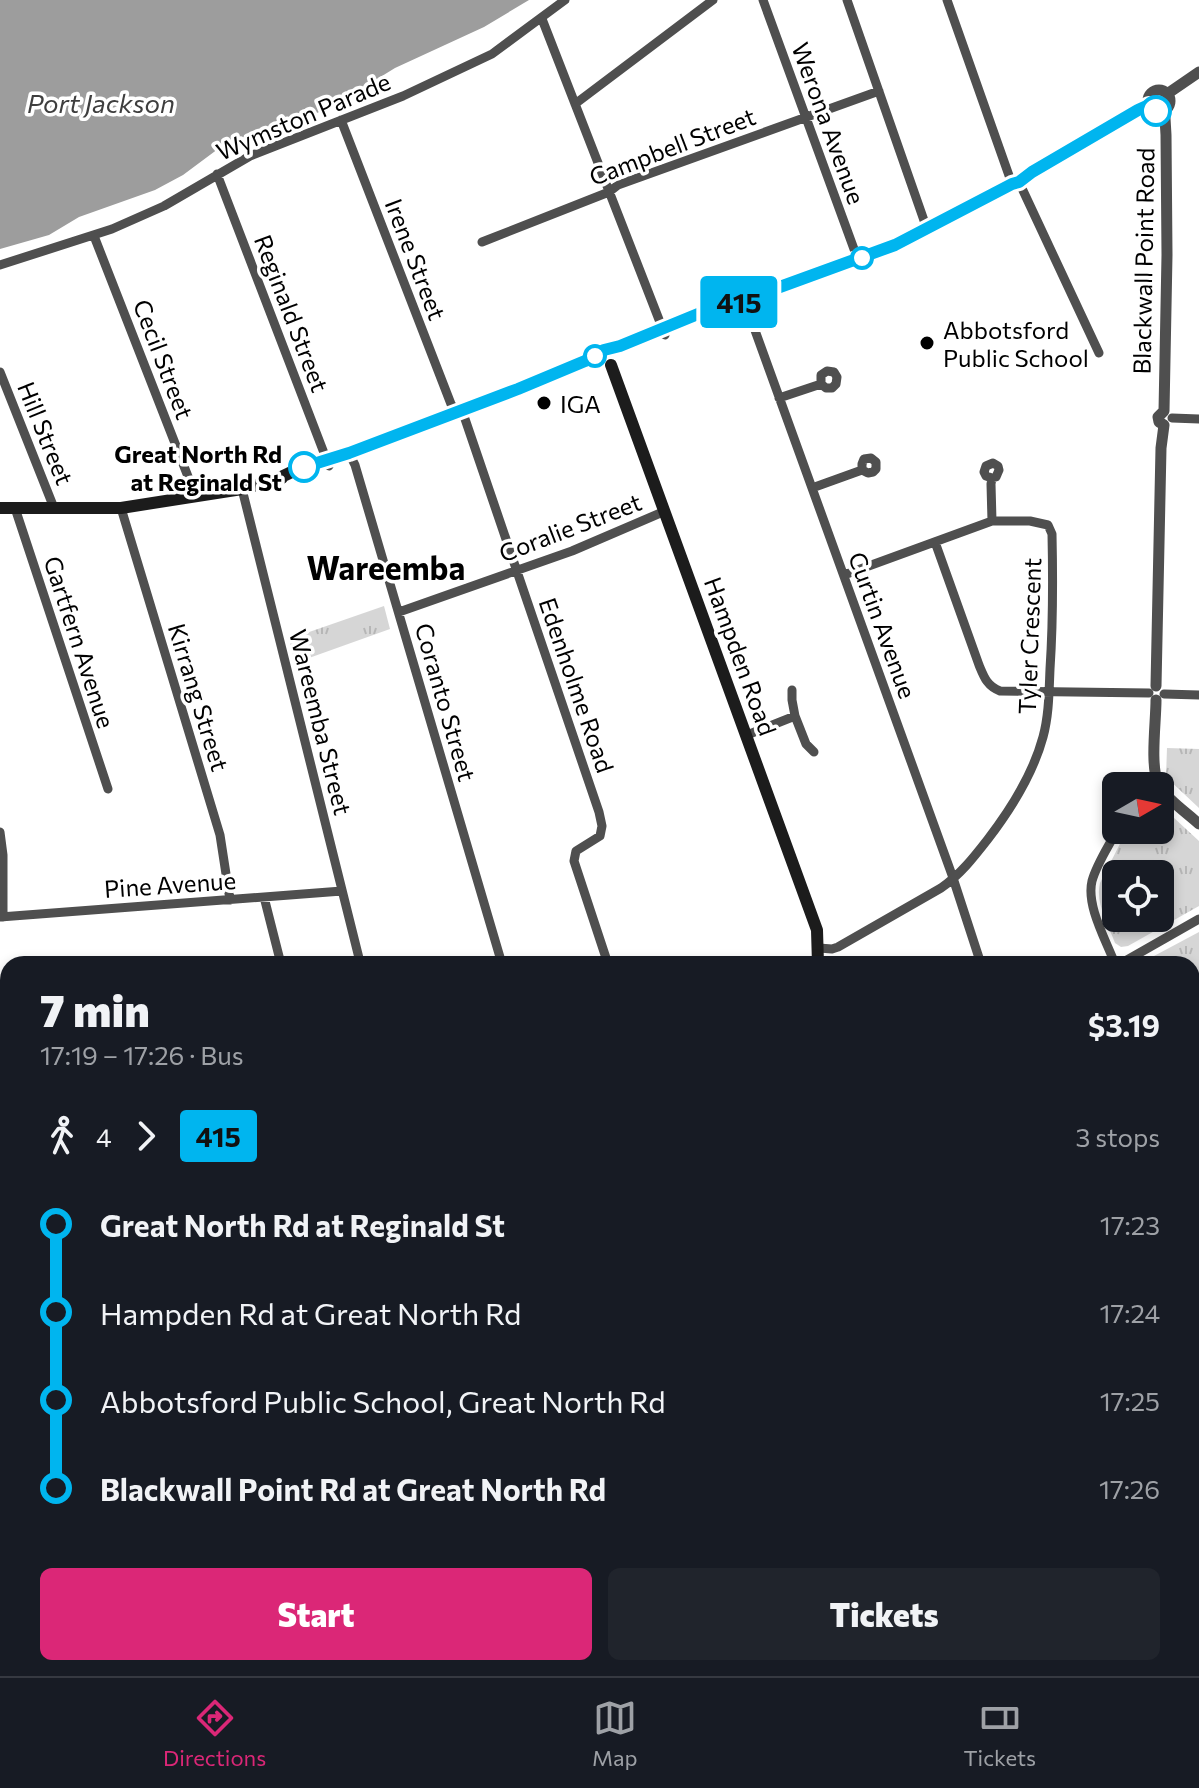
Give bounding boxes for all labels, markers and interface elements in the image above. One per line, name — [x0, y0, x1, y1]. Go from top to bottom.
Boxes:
street label: Werona Avenue — [786, 38, 872, 208]
street label: Wymston Parade — [212, 66, 394, 166]
water label: Port Jackson — [27, 87, 175, 118]
unlabelled marker — [1141, 96, 1171, 126]
street label: Campbell Street — [585, 101, 759, 191]
street label: Blackwall Point Road — [1127, 147, 1159, 375]
street label: Irene Street — [380, 194, 452, 324]
street label: Reginald Street — [249, 230, 335, 396]
unlabelled marker — [851, 247, 873, 269]
line badge: 415 — [693, 276, 785, 328]
text: 415 — [716, 285, 762, 319]
street label: Cecil Street — [128, 295, 200, 423]
place label: Abbotsford Public School — [943, 315, 1089, 372]
marker: Abbotsford Public School — [918, 334, 936, 352]
unlabelled marker — [584, 345, 606, 367]
street label: Hill Street — [12, 377, 80, 489]
place label: IGA — [560, 389, 601, 418]
marker: IGA — [535, 394, 553, 412]
place label: Great North Rd at Reginald St — [114, 439, 282, 496]
marker: Great North Rd at Reginald St — [289, 452, 319, 482]
street label: Coralie Street — [495, 487, 645, 567]
district label: Wareemba — [307, 547, 465, 587]
street label: Curtin Avenue — [843, 548, 923, 702]
street label: Gartfern Avenue — [39, 552, 121, 732]
street label: Tyler Crescent — [1012, 557, 1046, 715]
street label: Hampden Road — [699, 573, 783, 739]
street label: Edenholme Road — [534, 594, 620, 776]
street label: Kirrang Street — [163, 620, 235, 775]
street label: Coranto Street — [410, 620, 482, 784]
street label: Wareemba Street — [284, 626, 358, 818]
north arrow — [1102, 772, 1174, 844]
map controls — [1102, 772, 1174, 932]
button: locate — [1102, 860, 1174, 932]
street label: Pine Avenue — [103, 865, 237, 903]
text: 7 min — [40, 982, 150, 1036]
text: $3.19 — [1088, 1006, 1160, 1043]
text: 17:19 – 17:26 · Bus — [40, 1039, 243, 1070]
icon: walk — [40, 1114, 84, 1158]
icon: forward — [124, 1114, 168, 1158]
text: 415 — [196, 1119, 241, 1153]
text: 4 — [96, 1121, 112, 1152]
text: 3 stops — [1075, 1121, 1160, 1152]
text: Great North Rd at Reginald St — [100, 1206, 505, 1243]
text: 17:23 — [1100, 1209, 1160, 1240]
text: Hampden Rd at Great North Rd — [100, 1294, 521, 1331]
text: 17:24 — [1099, 1297, 1160, 1328]
text: Abbotsford Public School, Great North Rd — [100, 1382, 666, 1419]
text: 17:25 — [1100, 1385, 1160, 1416]
text: Blackwall Point Rd at Great North Rd — [100, 1470, 606, 1507]
text: 17:26 — [1099, 1473, 1160, 1504]
button: Start — [40, 1568, 592, 1660]
button: Tickets — [608, 1568, 1160, 1660]
tab: Directions — [163, 1696, 266, 1771]
tab: Map — [592, 1696, 637, 1771]
tab: Tickets — [963, 1696, 1036, 1771]

